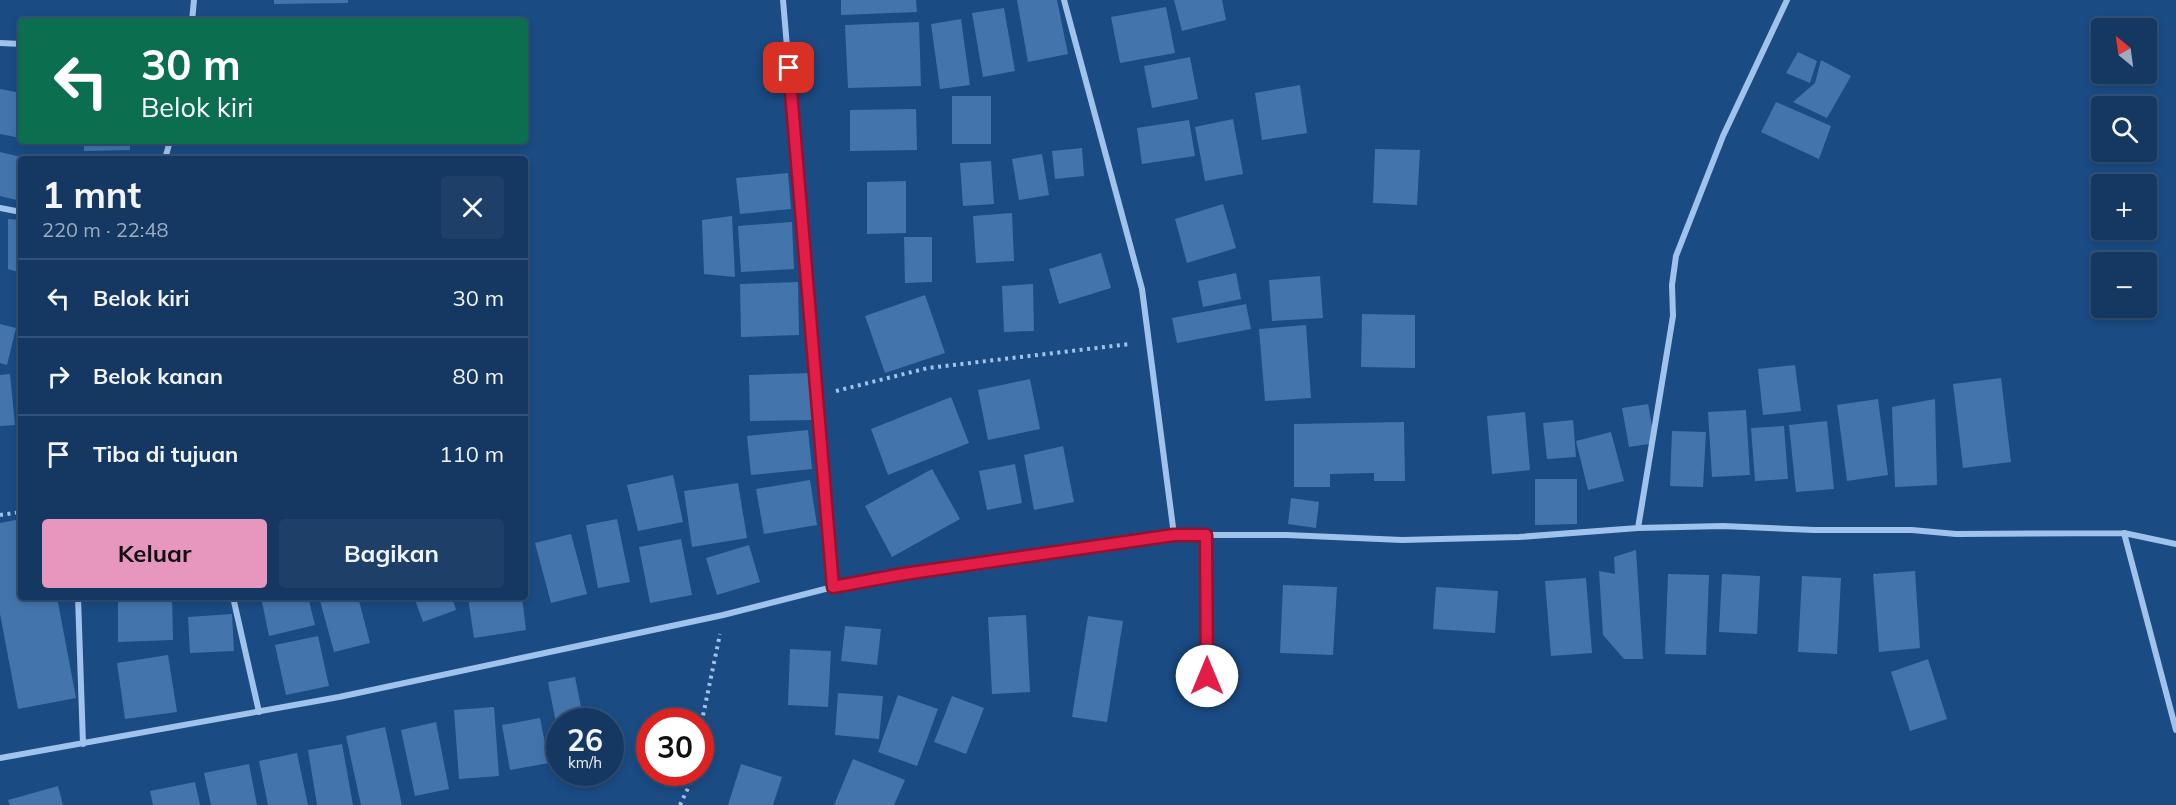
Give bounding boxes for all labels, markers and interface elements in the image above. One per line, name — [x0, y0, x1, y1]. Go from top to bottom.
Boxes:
north arrow — [2091, 18, 2157, 84]
map controls — [2091, 18, 2157, 318]
text: 30 m — [141, 38, 241, 91]
icon: left — [42, 42, 120, 120]
pin — [763, 42, 814, 93]
icon: arrive — [772, 51, 805, 84]
text: Belok kiri — [141, 90, 253, 124]
button: search — [2091, 96, 2157, 162]
text: 1 mnt — [42, 172, 141, 217]
button: + — [2091, 174, 2157, 240]
button: close — [441, 176, 504, 239]
text: 220 m · 22:48 — [42, 217, 168, 242]
button: − — [2091, 252, 2157, 318]
icon: left — [42, 282, 75, 315]
text: Belok kiri — [93, 284, 189, 312]
text: 30 m — [453, 284, 504, 312]
icon: right — [42, 360, 75, 393]
text: Belok kanan — [93, 362, 223, 390]
text: 80 m — [453, 362, 504, 390]
icon: arrive — [42, 438, 75, 471]
text: Tiba di tujuan — [93, 440, 238, 468]
text: 110 m — [439, 440, 504, 468]
button: Keluar — [42, 519, 267, 588]
button: Bagikan — [279, 519, 504, 588]
position arrow — [1175, 644, 1239, 708]
speed limit sign: 30 — [636, 708, 714, 786]
text: 26 — [567, 721, 603, 759]
text: km/h — [568, 753, 602, 772]

